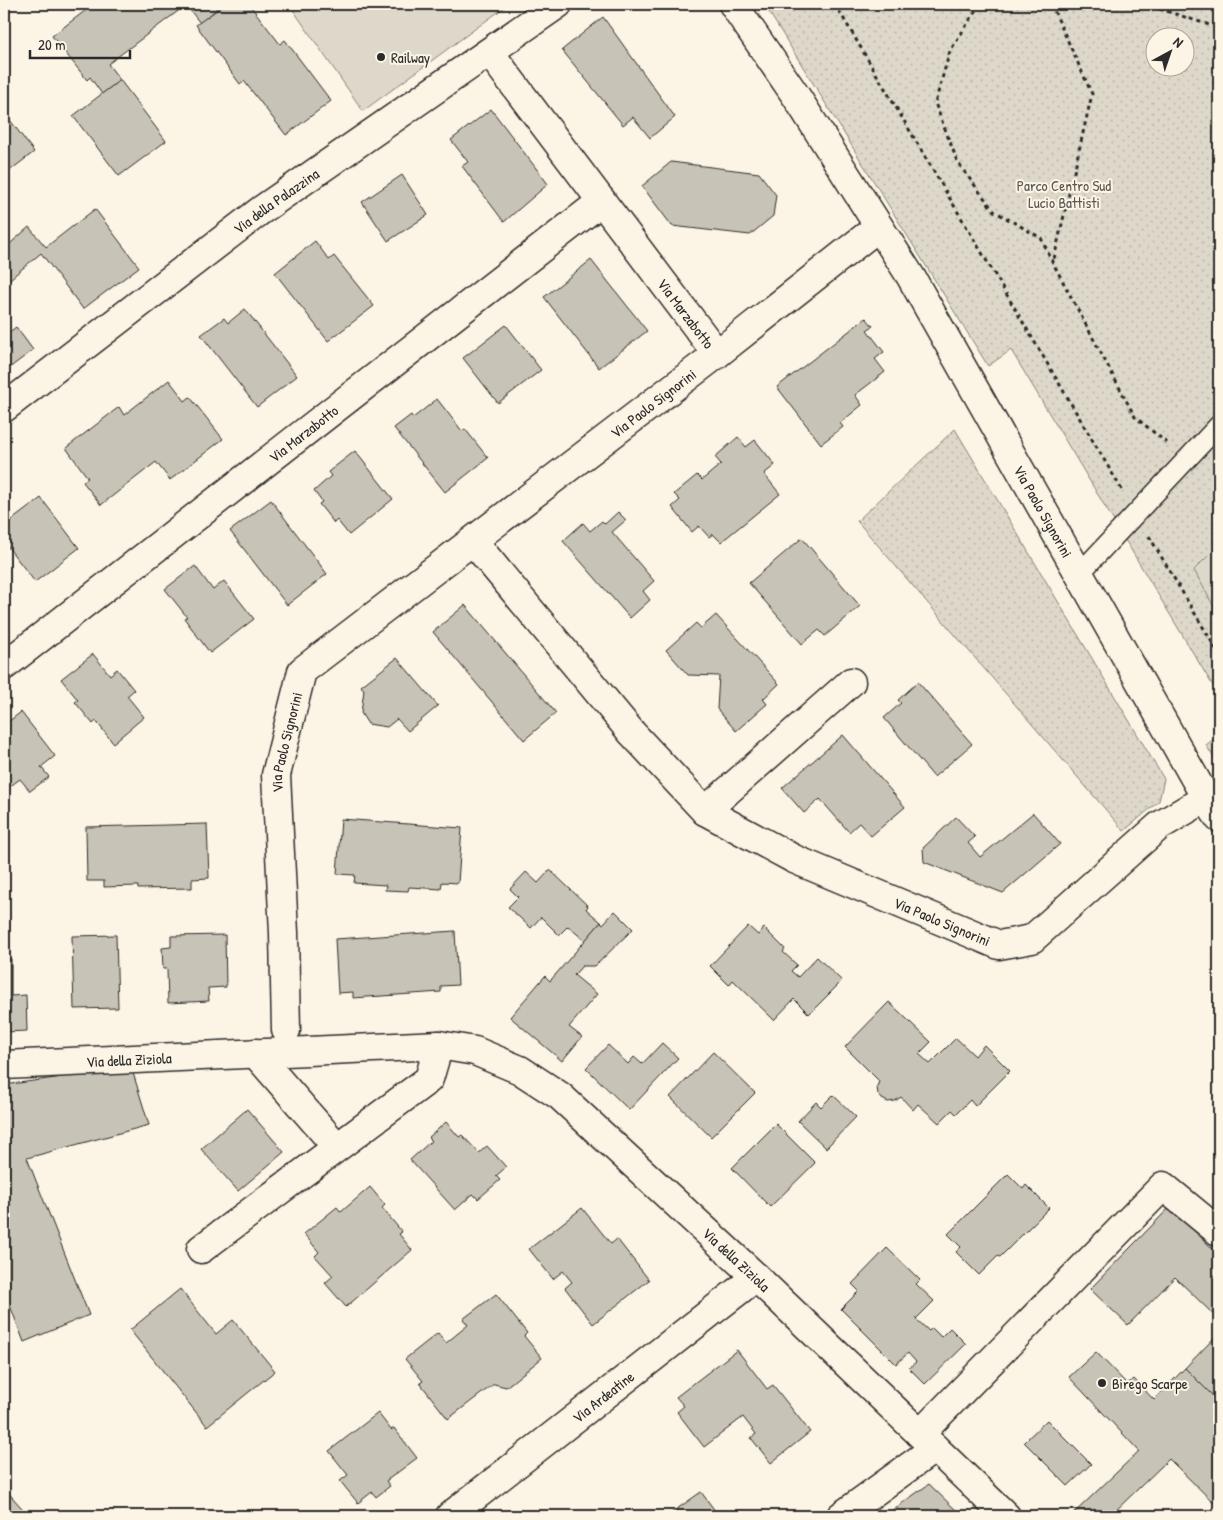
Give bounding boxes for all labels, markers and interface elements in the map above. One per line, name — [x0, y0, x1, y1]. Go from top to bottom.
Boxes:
scale bar — [30, 28, 130, 60]
north arrow — [1146, 28, 1196, 78]
text: N — [1170, 32, 1188, 52]
text: 20 m — [38, 34, 65, 55]
place label: Railway — [391, 47, 430, 68]
marker: Railway — [375, 51, 387, 63]
street label: Via della Palazzina — [229, 163, 323, 238]
park label: Parco Centro Sud Lucio Battisti — [1017, 175, 1111, 213]
street label: Via Marzabotto — [653, 274, 720, 353]
street label: Via Paolo Signorini — [606, 363, 700, 443]
street label: Via Marzabotto — [264, 400, 342, 467]
street label: Via Paolo Signorini — [1009, 461, 1078, 561]
street label: Via Paolo Signorini — [266, 690, 307, 793]
street label: Via Paolo Signorini — [891, 892, 994, 951]
street label: Via della Ziziola — [86, 1047, 172, 1072]
street label: Via della Ziziola — [698, 1222, 775, 1296]
street label: Via Ardeatine — [568, 1366, 638, 1427]
place label: Birego Scarpe — [1112, 1373, 1188, 1394]
marker: Birego Scarpe — [1096, 1377, 1108, 1389]

